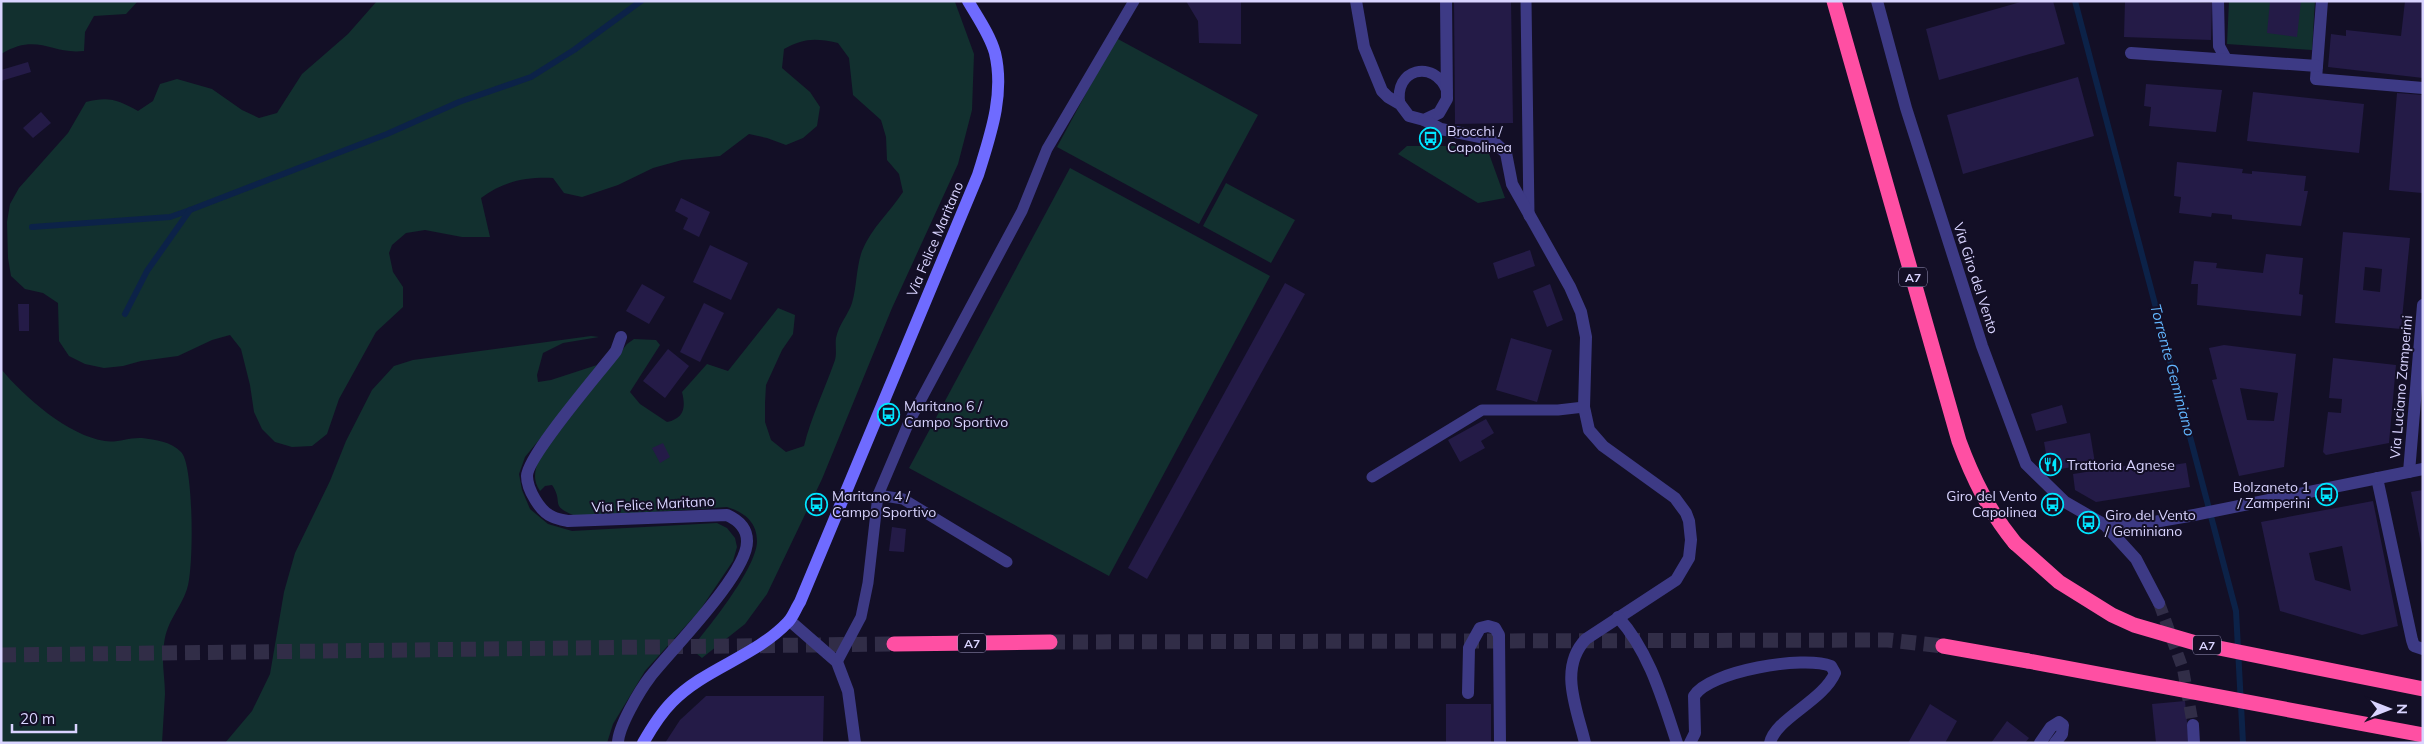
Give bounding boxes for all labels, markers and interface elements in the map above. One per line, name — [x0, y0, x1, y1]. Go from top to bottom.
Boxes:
place label: Brocchi / Capolinea — [1447, 122, 1512, 156]
bus stop icon: Brocchi / Capolinea — [1419, 127, 1443, 151]
street label: Via Felice Maritano — [903, 179, 967, 299]
street label: Via Giro del Vento — [1950, 220, 2002, 336]
road number: A7 — [1899, 268, 1927, 286]
water label: Torrente Geminiano — [2146, 302, 2200, 439]
street label: Via Luciano Zamperini — [2386, 314, 2416, 460]
place label: Maritano 6 / Campo Sportivo — [904, 397, 1008, 431]
bus stop icon: Maritano 6 / Campo Sportivo — [876, 402, 900, 426]
restaurant icon: Trattoria Agnese — [2039, 453, 2063, 477]
place label: Trattoria Agnese — [2067, 456, 2175, 474]
place label: Bolzaneto 1 / Zamperini — [2233, 478, 2310, 512]
bus stop icon: Bolzaneto 1 / Zamperini — [2314, 483, 2338, 507]
place label: Maritano 4 / Campo Sportivo — [832, 487, 936, 521]
place label: Giro del Vento Capolinea — [1946, 487, 2037, 521]
street label: Via Felice Maritano — [591, 492, 715, 516]
bus stop icon: Maritano 4 / Campo Sportivo — [804, 492, 828, 516]
bus stop icon: Giro del Vento Capolinea — [2041, 492, 2065, 516]
place label: Giro del Vento / Geminiano — [2104, 506, 2196, 540]
bus stop icon: Giro del Vento / Geminiano — [2077, 511, 2101, 535]
road number: A7 — [958, 634, 986, 652]
road number: A7 — [2193, 636, 2221, 654]
north arrow — [2364, 684, 2414, 734]
scale bar — [12, 702, 76, 734]
text: N — [2393, 704, 2411, 714]
text: 20 m — [20, 709, 55, 728]

